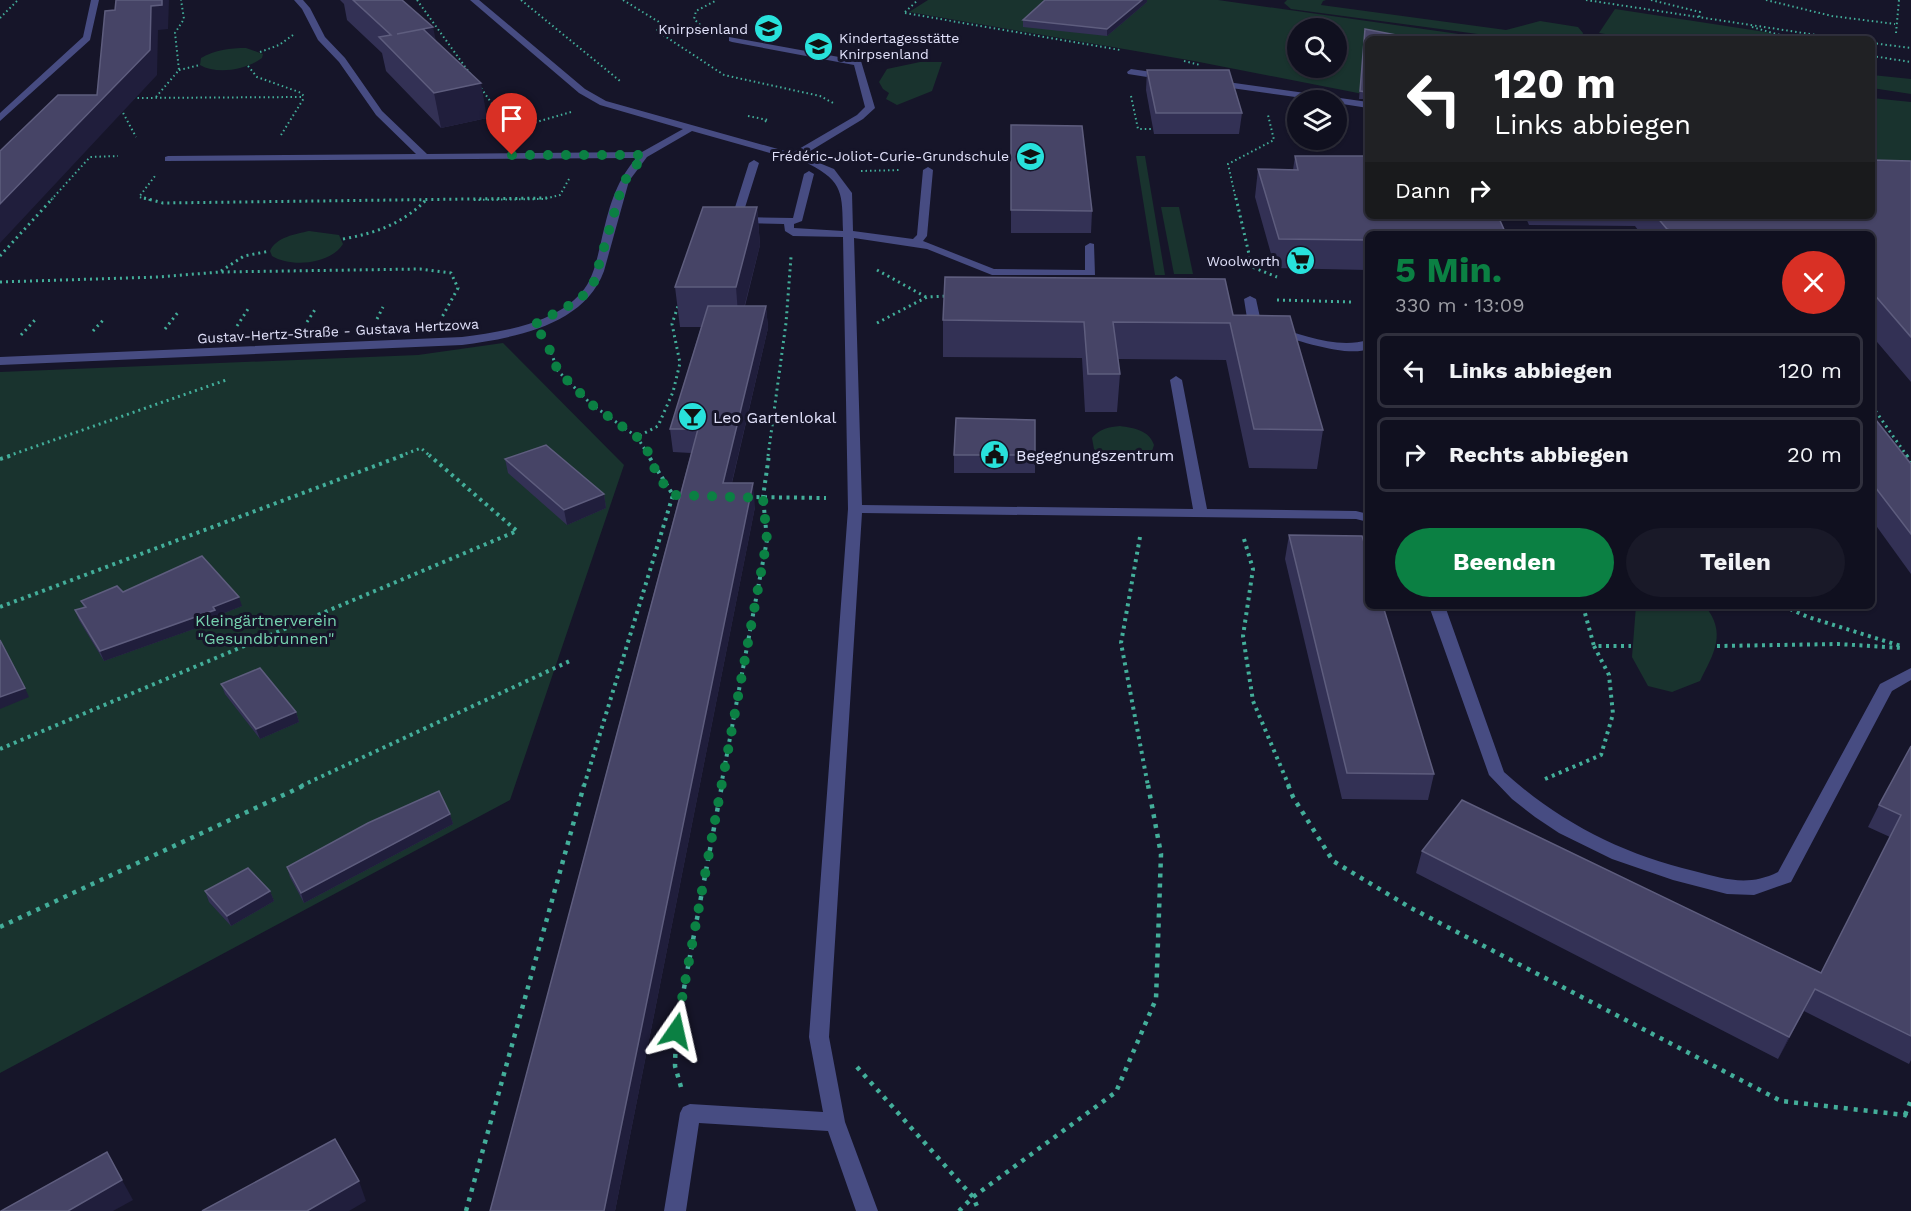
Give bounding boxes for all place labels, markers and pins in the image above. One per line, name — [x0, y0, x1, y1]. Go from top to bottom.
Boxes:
school or university icon: Knirpsenland — [753, 13, 785, 45]
place label: Knirpsenland — [658, 21, 748, 37]
school or university icon: Kindertagesstätte Knirpsenland — [802, 30, 834, 62]
place label: Kindertagesstätte Knirpsenland — [839, 30, 959, 62]
pin — [486, 93, 537, 155]
school or university icon: Frédéric-Joliot-Curie-Grundschule — [1014, 140, 1046, 172]
place label: Frédéric-Joliot-Curie-Grundschule — [771, 148, 1009, 164]
supermarket icon: Woolworth — [1285, 245, 1317, 277]
place label: Woolworth — [1206, 253, 1280, 269]
bar icon: Leo Gartenlokal — [676, 401, 708, 433]
place label: Leo Gartenlokal — [713, 408, 837, 427]
public building icon: Begegnungszentrum — [979, 439, 1011, 471]
place label: Begegnungszentrum — [1016, 446, 1174, 465]

